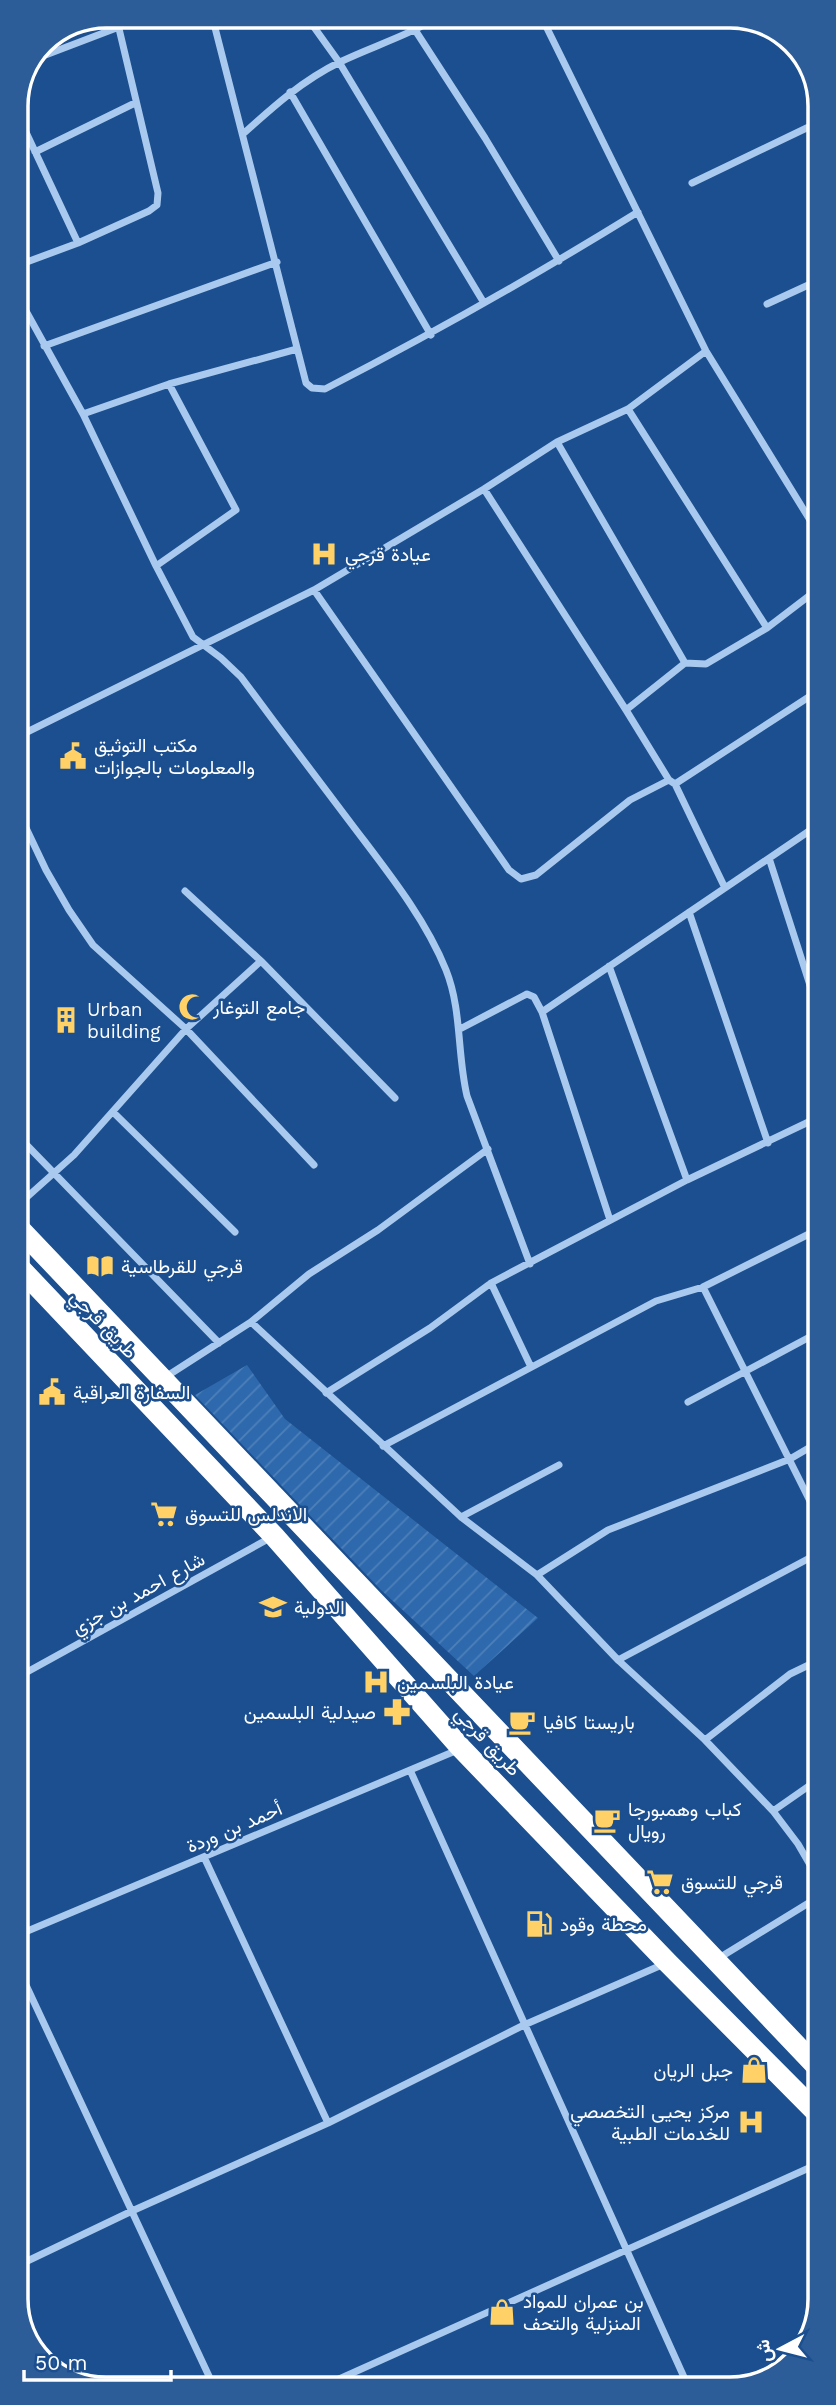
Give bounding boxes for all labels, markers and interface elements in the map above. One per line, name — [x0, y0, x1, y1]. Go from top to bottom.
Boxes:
hospital icon: عيادة قرجي — [309, 539, 339, 569]
place label: عيادة قرجي — [345, 543, 431, 570]
place label: مكتب التوثيق والمعلومات بالجوازات — [94, 734, 255, 779]
public building icon: مكتب التوثيق والمعلومات بالجوازات — [58, 741, 88, 771]
mosque icon: جامع التوغار — [177, 992, 207, 1022]
place label: جامع التوغار — [212, 996, 305, 1021]
place label: Urban building — [87, 998, 161, 1043]
building icon: Urban building — [51, 1005, 81, 1035]
library icon: قرجي للقرطاسية — [85, 1251, 115, 1281]
place label: قرجي للقرطاسية — [121, 1255, 243, 1282]
street label: طريق قرجي — [62, 1285, 142, 1366]
public building icon: السفارة العراقية — [37, 1377, 67, 1407]
place label: السفارة العراقية — [73, 1381, 190, 1404]
supermarket icon: الاندلس للتسوق — [149, 1499, 179, 1529]
place label: الاندلس للتسوق — [185, 1503, 307, 1526]
street label: شارع احمد بن جزي — [68, 1547, 211, 1643]
school or university icon: الدولية — [258, 1592, 288, 1622]
place label: الدولية — [294, 1596, 345, 1619]
hospital icon: عيادة البلسمين — [361, 1667, 391, 1697]
place label: عيادة البلسمين — [397, 1671, 514, 1694]
pharmacy icon: صيدلية البلسمين — [382, 1697, 412, 1727]
place label: صيدلية البلسمين — [244, 1701, 376, 1724]
street label: طريق قرجي — [447, 1702, 525, 1783]
cafe icon: باريستا كافيا — [507, 1707, 537, 1737]
place label: باريستا كافيا — [543, 1711, 635, 1734]
street label: أحمد بن وردة — [183, 1797, 286, 1858]
place label: كباب وهمبورجا رويال — [628, 1798, 741, 1843]
cafe icon: كباب وهمبورجا رويال — [592, 1805, 622, 1835]
supermarket icon: قرجي للتسوق — [645, 1867, 675, 1897]
place label: قرجي للتسوق — [681, 1871, 783, 1898]
fuel station icon: محطة وقود — [524, 1909, 554, 1939]
place label: محطة وقود — [560, 1913, 647, 1936]
shop icon: جبل الريان — [739, 2055, 769, 2085]
place label: جبل الريان — [654, 2059, 733, 2082]
place label: مركز يحيى التخصصي للخدمات الطبية — [570, 2100, 730, 2145]
hospital icon: مركز يحيى التخصصي للخدمات الطبية — [736, 2107, 766, 2137]
place label: بن عمران للمواد المنزلية والتحف — [523, 2290, 644, 2335]
shop icon: بن عمران للمواد المنزلية والتحف — [487, 2297, 517, 2327]
north arrow — [745, 2314, 815, 2384]
scale bar — [24, 2338, 172, 2382]
text: ش — [751, 2338, 776, 2364]
text: 50 m — [35, 2350, 87, 2375]

